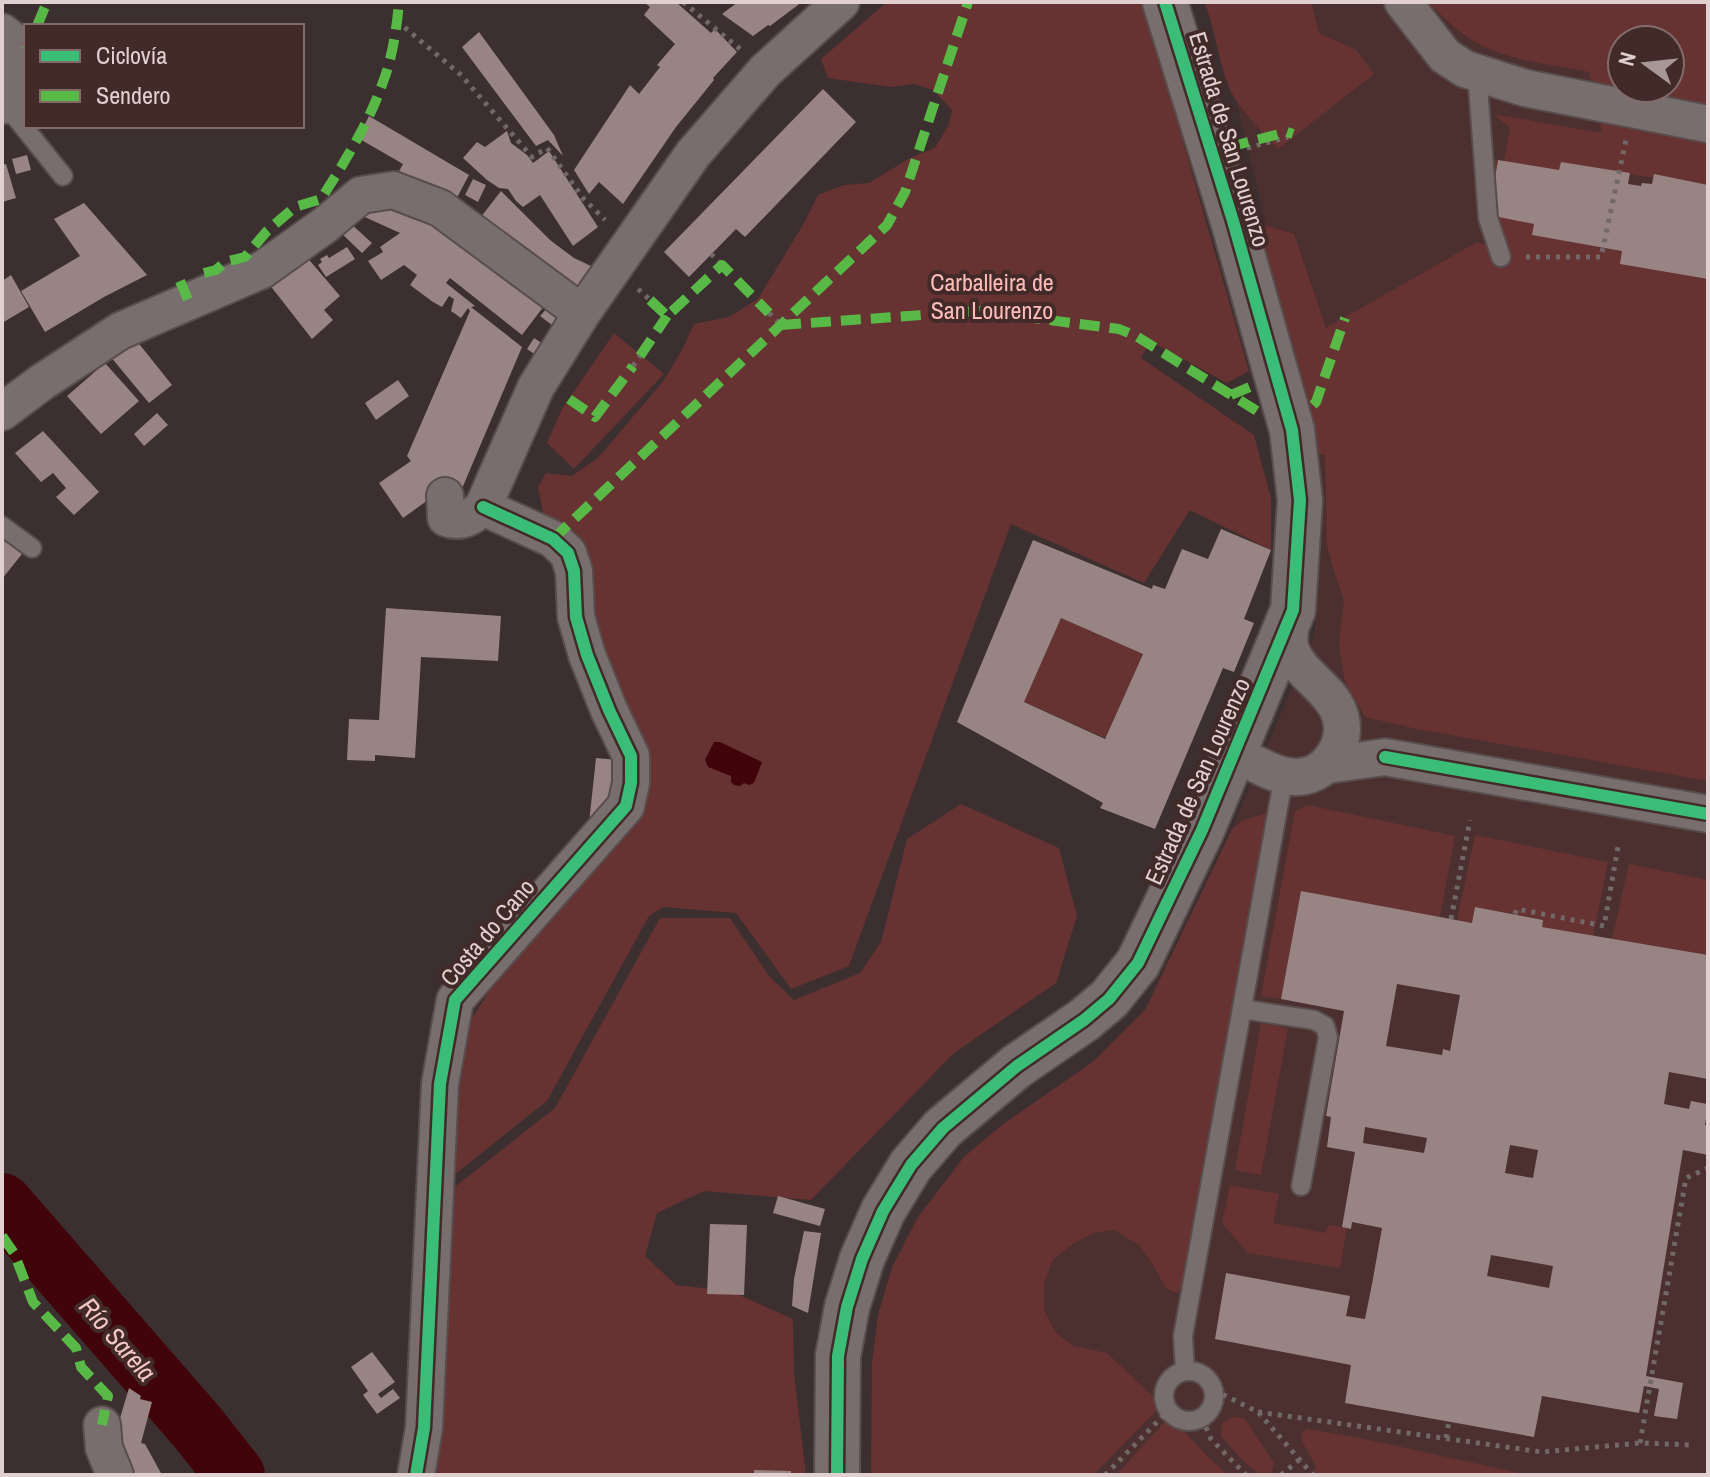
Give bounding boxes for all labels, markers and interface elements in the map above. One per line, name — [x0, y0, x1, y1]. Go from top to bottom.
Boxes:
legend — [24, 24, 304, 128]
north arrow — [1606, 24, 1686, 104]
street label: Estrada de San Lourenzo — [1182, 28, 1278, 250]
text: Ciclovía — [96, 39, 167, 71]
text: N — [1611, 49, 1643, 69]
text: Sendero — [96, 79, 170, 111]
park label: Carballeira de San Lourenzo — [930, 266, 1054, 326]
street label: Estrada de San Lourenzo — [1137, 673, 1257, 889]
street label: Costa do Cano — [433, 871, 541, 993]
water label: Río Sarela — [72, 1290, 164, 1389]

